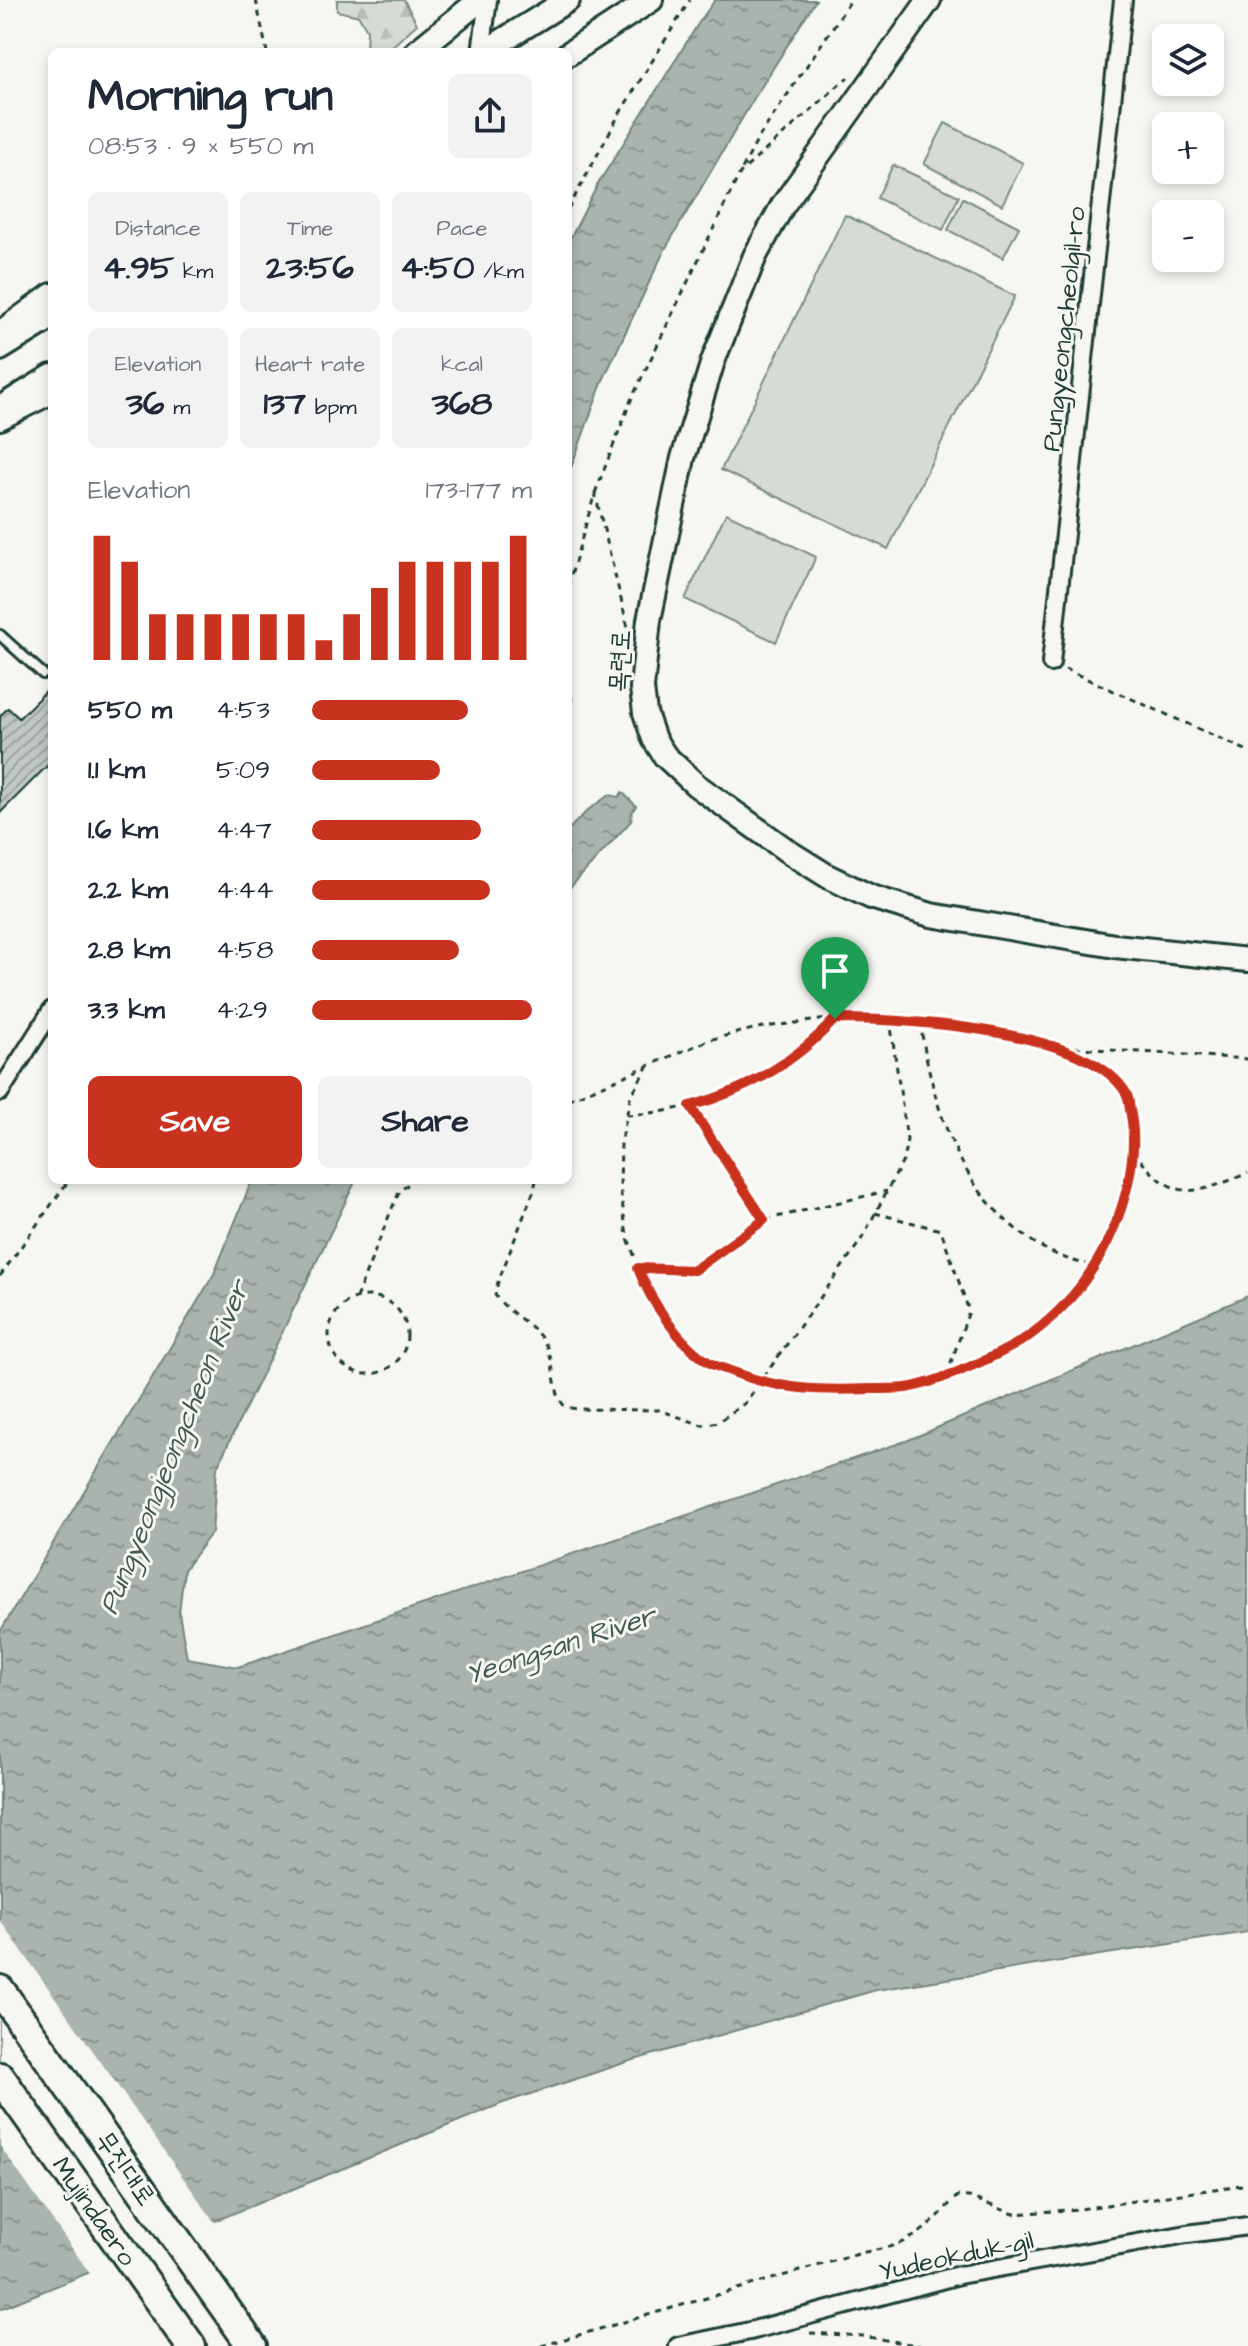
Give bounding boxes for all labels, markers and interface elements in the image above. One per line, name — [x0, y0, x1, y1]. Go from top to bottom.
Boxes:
map controls — [1152, 24, 1224, 272]
button: layers — [1152, 24, 1224, 96]
text: Morning run — [88, 67, 333, 128]
button: share — [448, 74, 532, 158]
button: + — [1152, 112, 1224, 184]
text: 08:53 · 9 × 550 m — [88, 128, 313, 164]
button: − — [1152, 200, 1224, 272]
street label: Pungyeongcheolgil-ro — [1033, 204, 1097, 454]
text: Distance — [115, 213, 201, 244]
text: Time — [287, 213, 333, 244]
text: Pace — [436, 213, 488, 244]
text: 4.95 — [103, 244, 174, 292]
text: 23:56 — [266, 244, 354, 292]
text: 4:50 — [400, 244, 474, 292]
text: km — [174, 256, 213, 287]
text: /km — [474, 256, 524, 287]
text: Elevation — [115, 349, 201, 380]
text: Heart rate — [255, 349, 365, 380]
text: kcal — [441, 349, 483, 380]
text: 36 — [126, 380, 164, 428]
text: 137 — [263, 380, 306, 428]
text: 368 — [432, 380, 492, 428]
text: m — [164, 392, 190, 423]
text: bpm — [306, 392, 357, 423]
text: Elevation — [88, 472, 190, 508]
text: 173–177 m — [425, 472, 532, 508]
street label: 목련로 — [600, 629, 640, 693]
text: 550 m — [88, 692, 172, 728]
text: 4:53 — [216, 692, 270, 728]
text: 1.1 km — [88, 752, 145, 788]
text: 5:09 — [216, 752, 270, 788]
text: 1.6 km — [88, 812, 158, 848]
text: 4:47 — [216, 812, 272, 848]
text: 2.2 km — [88, 872, 168, 908]
text: 4:44 — [216, 872, 273, 908]
text: 2.8 km — [88, 932, 170, 968]
text: 4:58 — [216, 932, 273, 968]
pin — [801, 937, 869, 1019]
icon: arrive — [813, 949, 857, 993]
text: 3.3 km — [88, 992, 165, 1028]
text: 4:29 — [216, 992, 268, 1028]
button: Save — [88, 1076, 302, 1168]
button: Share — [318, 1076, 532, 1168]
water label: Pungyeongjeongcheon River — [90, 1273, 261, 1621]
water label: Yeongsan River — [461, 1596, 663, 1695]
street label: 무진대로 — [86, 2124, 164, 2213]
street label: Mujindaero — [43, 2150, 145, 2274]
street label: Yudeokduk-gil — [876, 2222, 1037, 2292]

